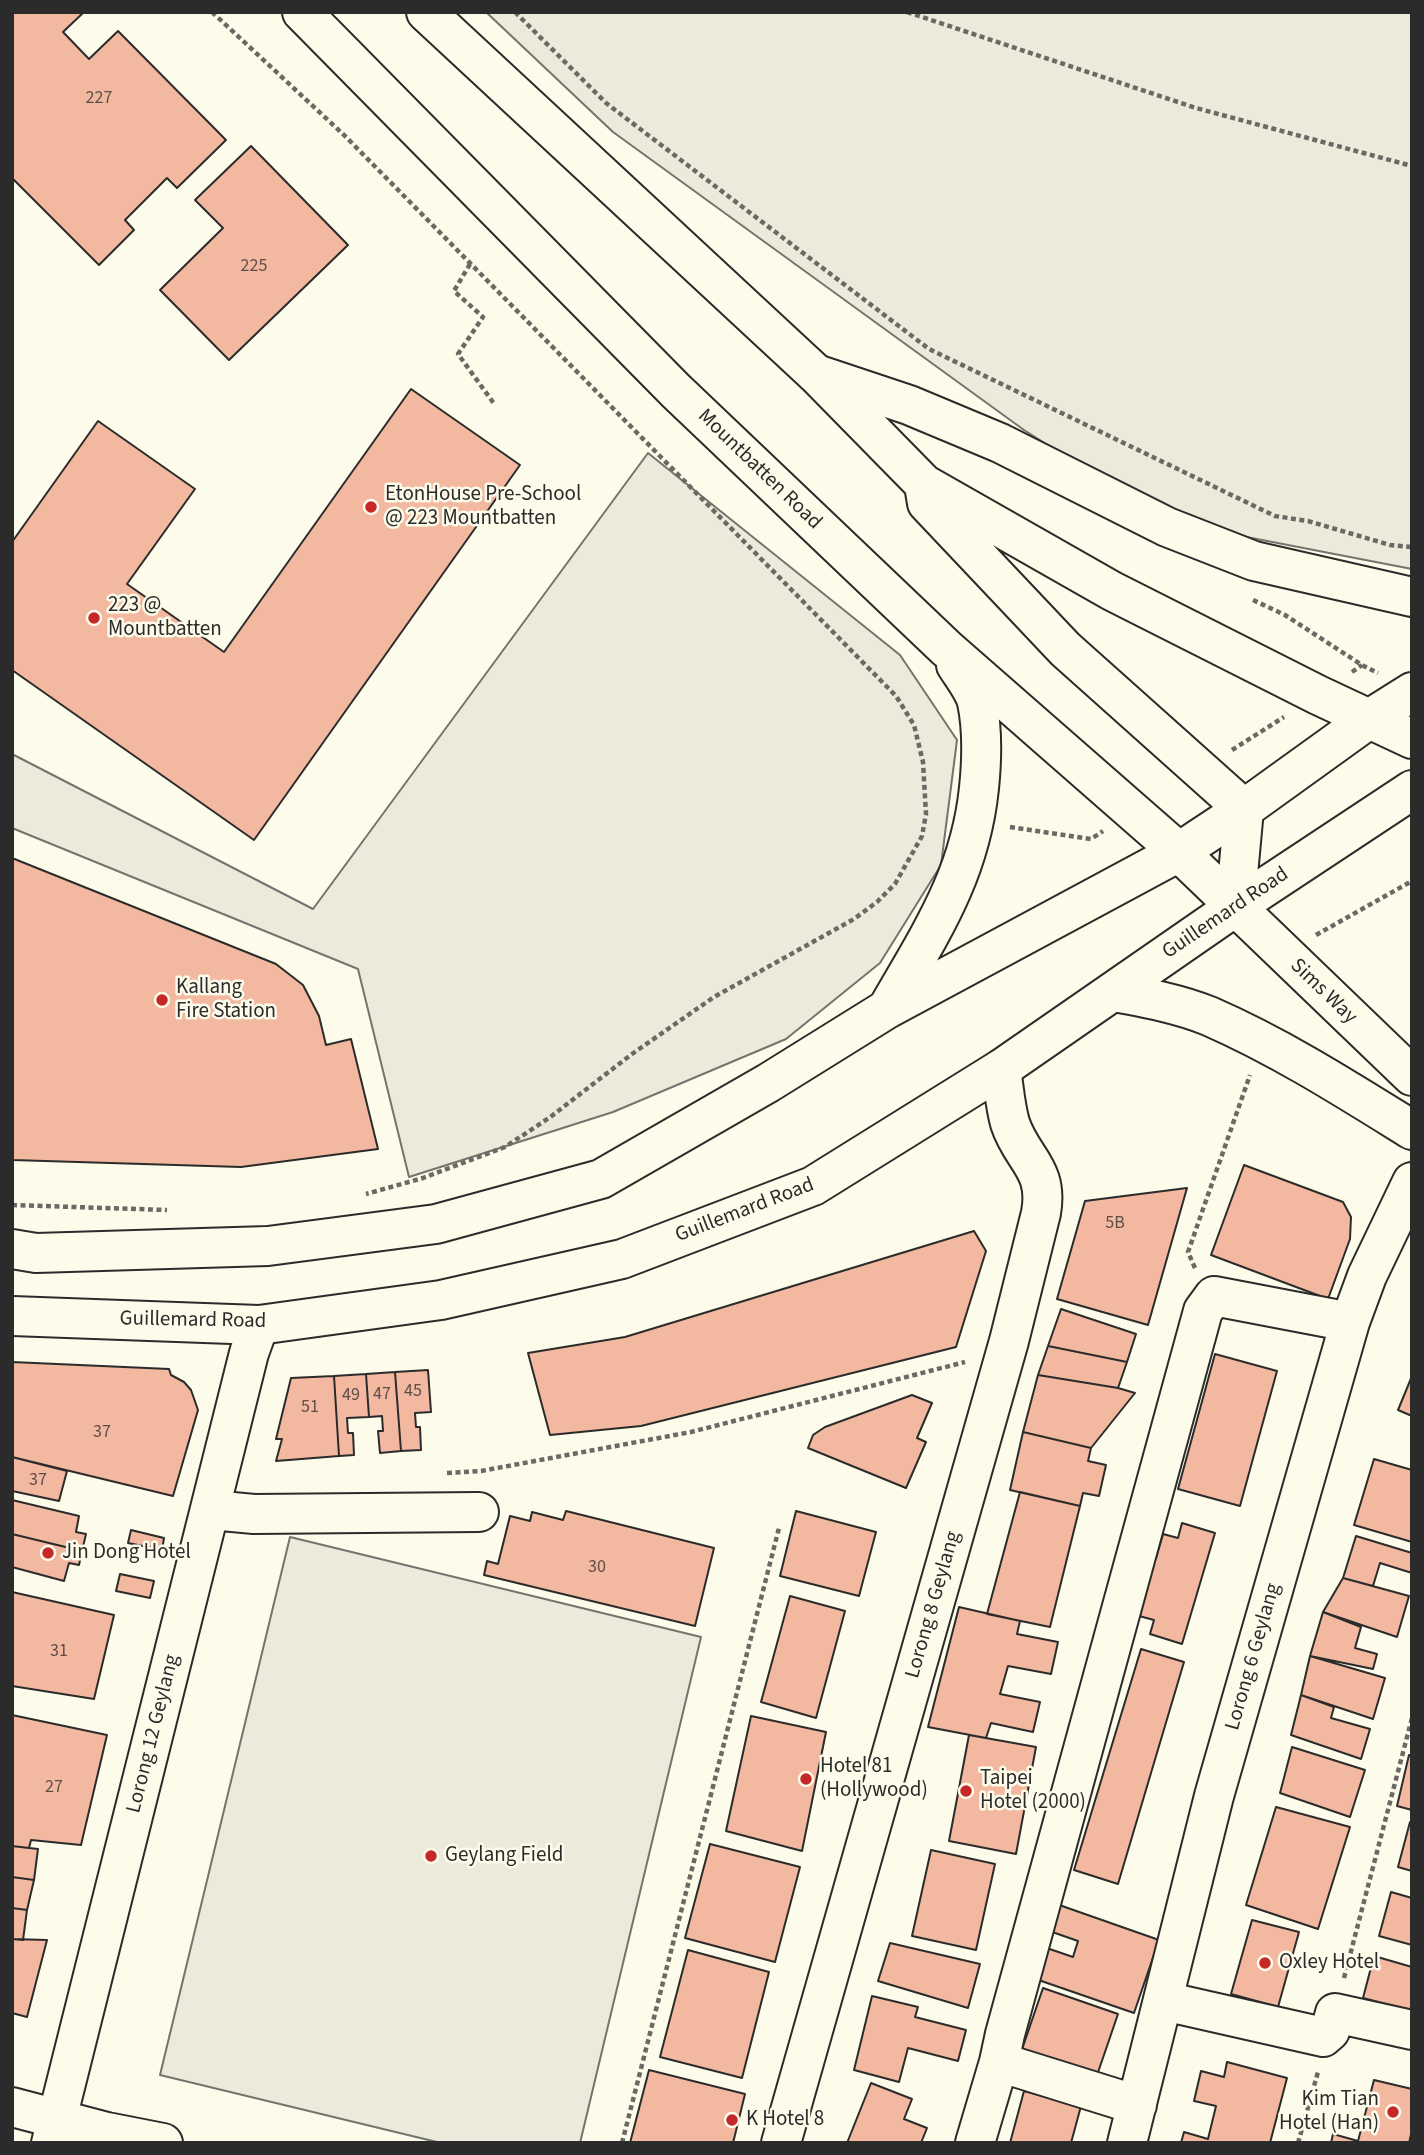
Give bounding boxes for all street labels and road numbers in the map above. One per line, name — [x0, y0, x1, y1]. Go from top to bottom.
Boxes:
street label: Mountbatten Road — [692, 404, 826, 536]
street label: Guillemard Road — [1158, 863, 1294, 965]
street label: Sims Way — [1284, 954, 1362, 1030]
street label: Guillemard Road — [672, 1173, 818, 1249]
street label: Guillemard Road — [119, 1307, 267, 1335]
street label: Lorong 8 Geylang — [901, 1528, 967, 1682]
street label: Lorong 6 Geylang — [1221, 1580, 1287, 1734]
street label: Lorong 12 Geylang — [122, 1652, 186, 1816]

